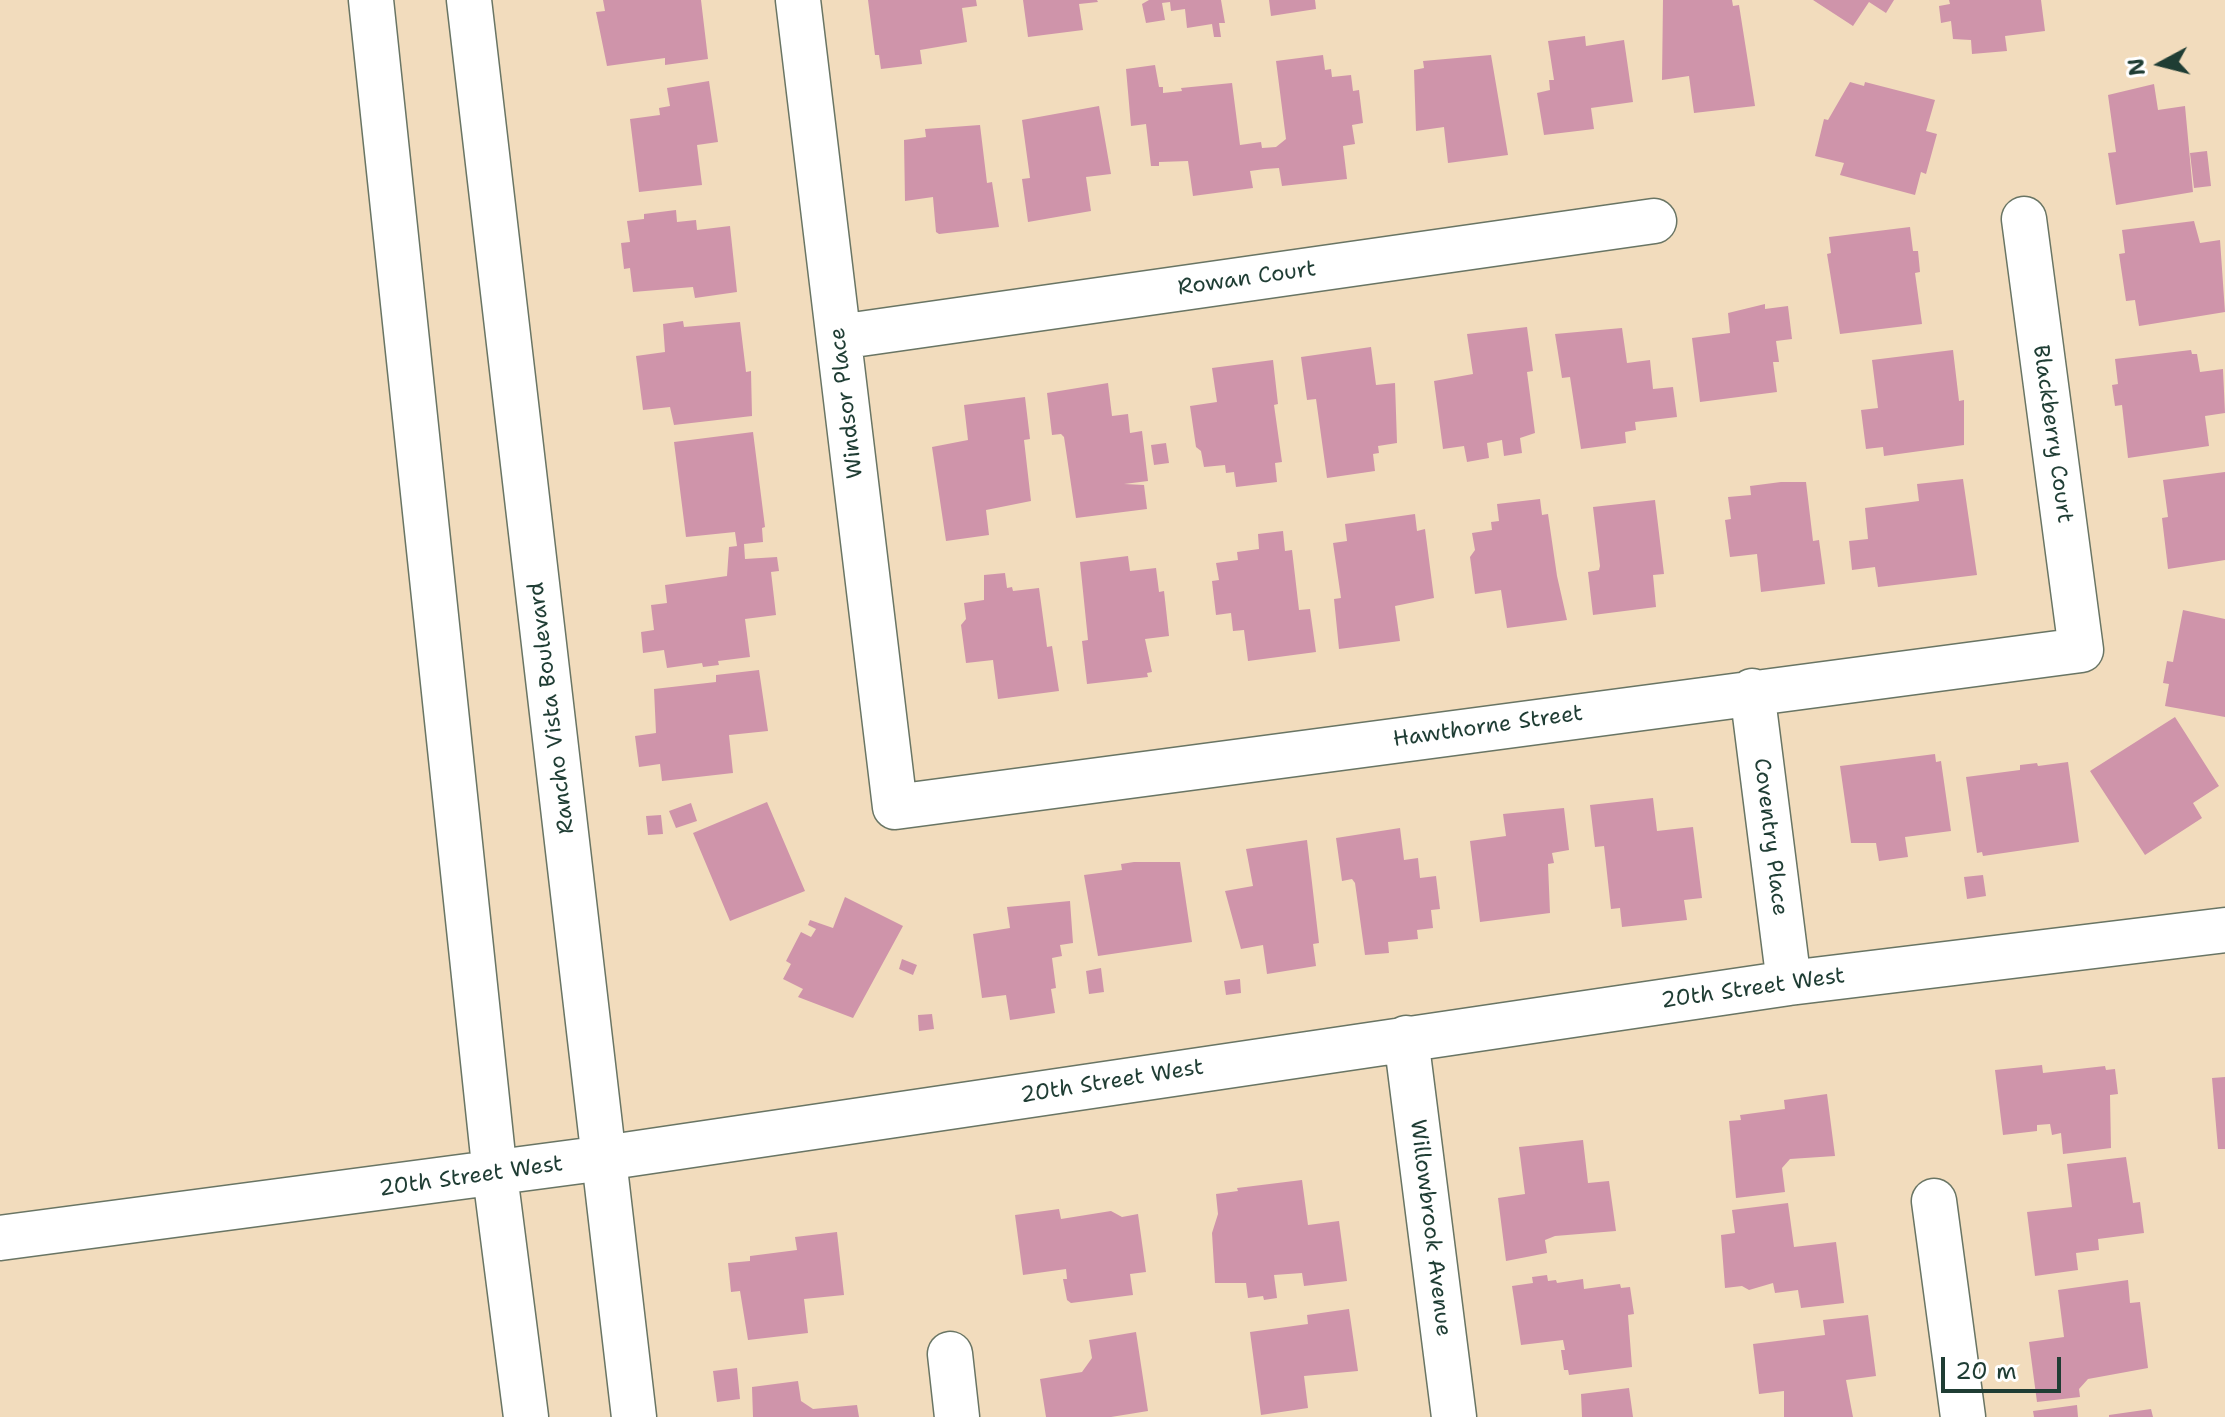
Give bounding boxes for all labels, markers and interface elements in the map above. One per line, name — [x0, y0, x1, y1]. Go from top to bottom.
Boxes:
north arrow — [2121, 24, 2201, 104]
text: N — [2121, 57, 2152, 77]
street label: Rowan Court — [1176, 256, 1318, 302]
street label: Windsor Place — [825, 326, 869, 480]
street label: Blackberry Court — [2026, 343, 2078, 525]
street label: Rancho Vista Boulevard — [523, 580, 581, 836]
street label: Hawthorne Street — [1391, 701, 1585, 753]
street label: Coventry Place — [1747, 757, 1793, 917]
street label: 20th Street West — [1659, 963, 1847, 1015]
street label: 20th Street West — [1018, 1054, 1206, 1110]
street label: Willowbrook Avenue — [1404, 1118, 1456, 1338]
street label: 20th Street West — [377, 1151, 565, 1203]
scale bar — [1945, 1341, 2065, 1391]
text: 20 m — [1955, 1355, 2017, 1387]

